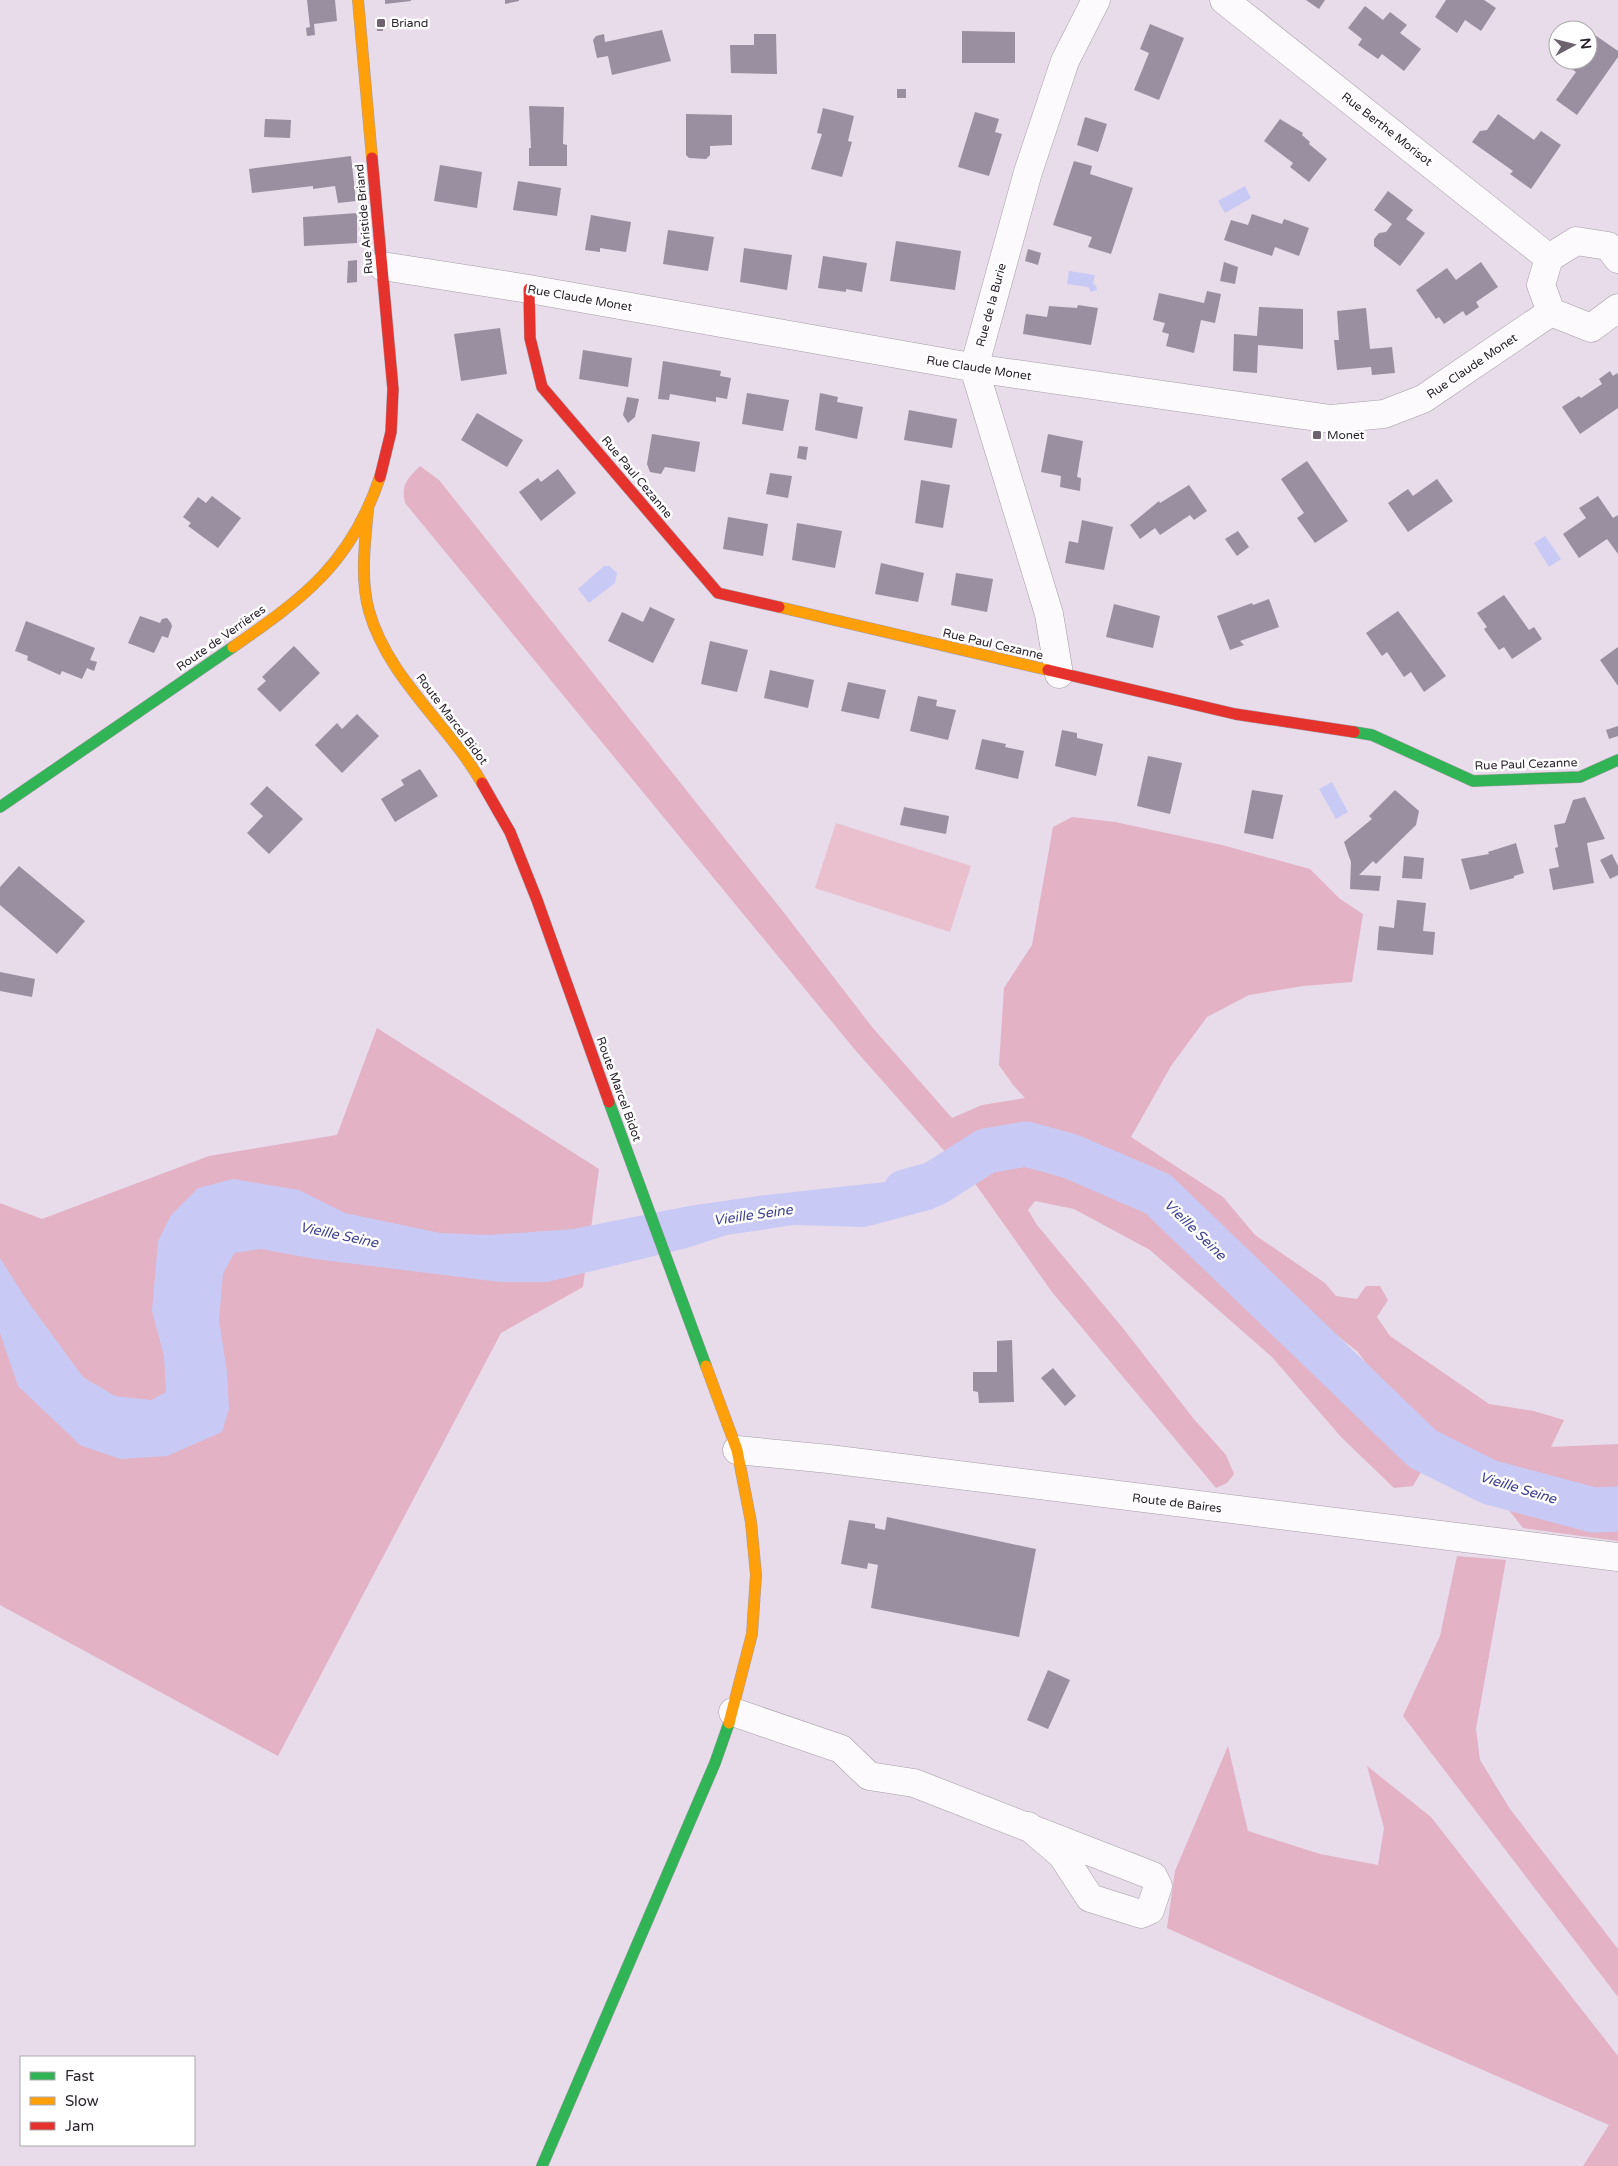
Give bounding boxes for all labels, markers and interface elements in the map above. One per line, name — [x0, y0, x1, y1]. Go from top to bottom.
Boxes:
place label: Briand — [391, 16, 428, 30]
marker: Briand — [375, 17, 387, 29]
north arrow — [1548, 20, 1598, 70]
text: N — [1576, 37, 1595, 50]
street label: Rue Berthe Morisot — [1339, 89, 1435, 169]
street label: Rue Aristide Briand — [352, 163, 376, 275]
street label: Rue de la Burie — [973, 261, 1009, 348]
street label: Rue Claude Monet — [527, 282, 634, 314]
street label: Rue Claude Monet — [1424, 330, 1520, 401]
street label: Rue Claude Monet — [926, 353, 1033, 383]
place label: Monet — [1327, 428, 1365, 442]
marker: Monet — [1311, 429, 1323, 441]
street label: Rue Paul Cezanne — [599, 433, 676, 521]
street label: Route de Verrières — [174, 602, 268, 674]
street label: Rue Paul Cezanne — [941, 626, 1045, 662]
street label: Route Marcel Bidot — [413, 671, 491, 768]
street label: Rue Paul Cezanne — [1474, 755, 1578, 773]
street label: Route Marcel Bidot — [594, 1035, 645, 1144]
water label: Vieille Seine — [1161, 1196, 1230, 1264]
water label: Vieille Seine — [712, 1201, 795, 1229]
water label: Vieille Seine — [298, 1218, 381, 1252]
water label: Vieille Seine — [1478, 1468, 1560, 1508]
street label: Route de Baires — [1131, 1491, 1223, 1515]
legend — [20, 2056, 195, 2146]
text: Fast — [65, 2067, 95, 2085]
text: Slow — [65, 2092, 99, 2110]
text: Jam — [65, 2117, 94, 2135]

